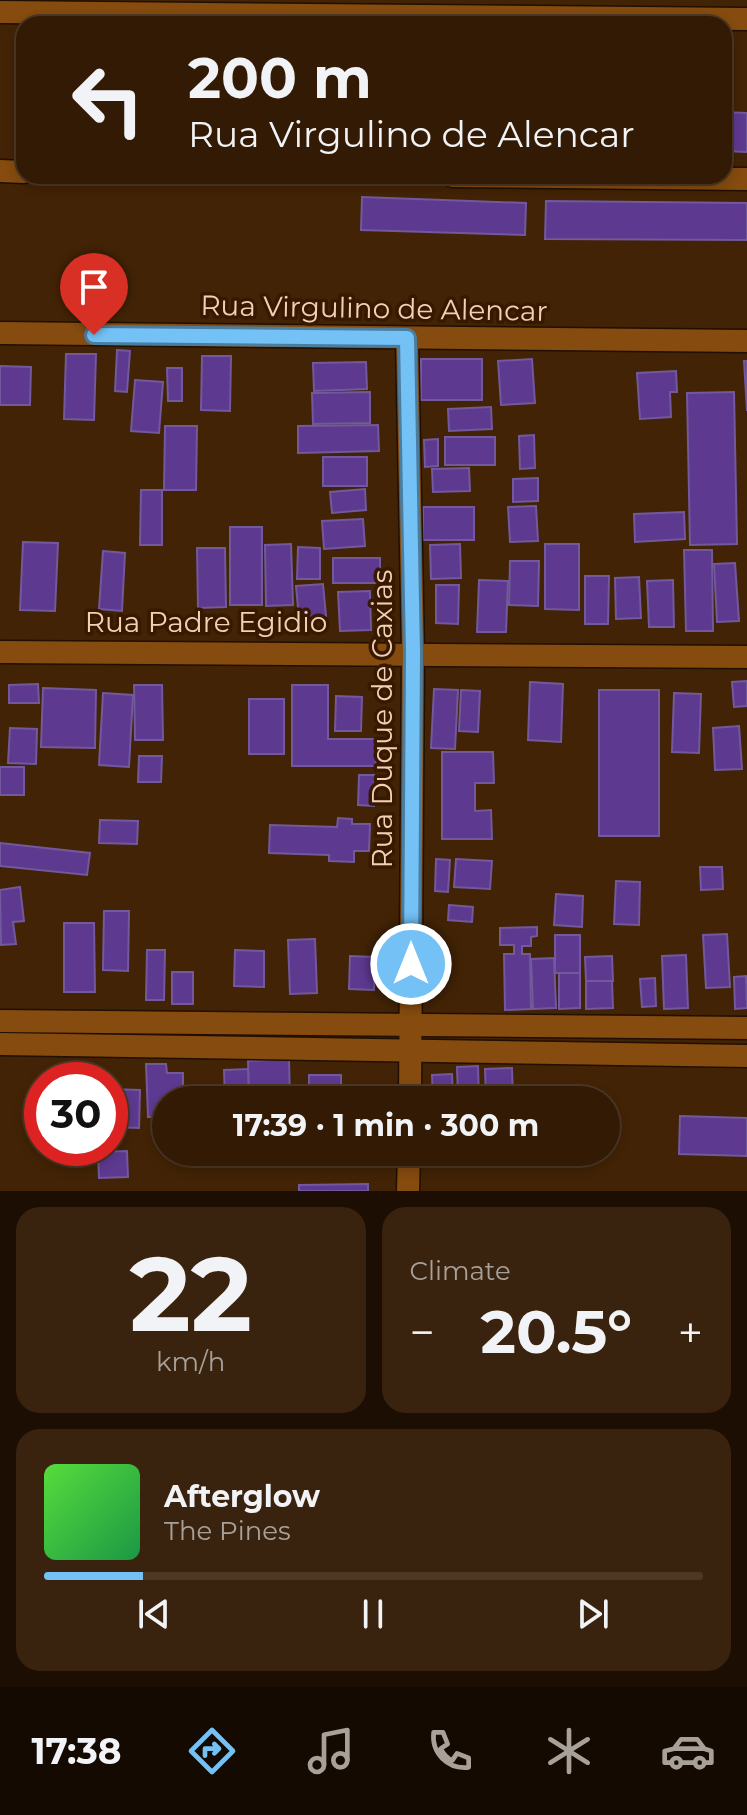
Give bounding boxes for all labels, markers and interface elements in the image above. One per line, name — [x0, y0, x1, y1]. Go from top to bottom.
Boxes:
text: 200 m — [188, 44, 372, 112]
icon: left — [56, 48, 160, 152]
text: Rua Virgulino de Alencar — [188, 112, 635, 156]
pin — [60, 253, 128, 335]
icon: arrive — [72, 265, 116, 309]
street label: Rua Virgulino de Alencar — [200, 288, 548, 328]
street label: Rua Duque de Caxias — [365, 570, 399, 868]
street label: Rua Padre Egidio — [85, 605, 327, 639]
position arrow — [369, 922, 453, 1006]
speed limit sign: 30 — [24, 1062, 128, 1166]
text: 17:39 · 1 min · 300 m — [233, 1107, 539, 1144]
text: 22 — [129, 1230, 252, 1357]
text: Climate — [410, 1255, 511, 1287]
text: 20.5° — [481, 1295, 632, 1368]
text: − — [410, 1305, 435, 1359]
text: + — [678, 1305, 703, 1359]
text: km/h — [156, 1346, 225, 1378]
text: Afterglow — [164, 1478, 320, 1515]
text: The Pines — [164, 1515, 291, 1547]
icon: previous — [132, 1592, 176, 1636]
icon: pause — [351, 1592, 395, 1636]
icon: next — [571, 1592, 615, 1636]
icon: directions — [184, 1723, 240, 1779]
icon: music — [303, 1723, 359, 1779]
icon: phone — [422, 1723, 478, 1779]
icon: climate — [541, 1723, 597, 1779]
icon: car — [660, 1723, 716, 1779]
text: 17:38 — [31, 1729, 122, 1773]

